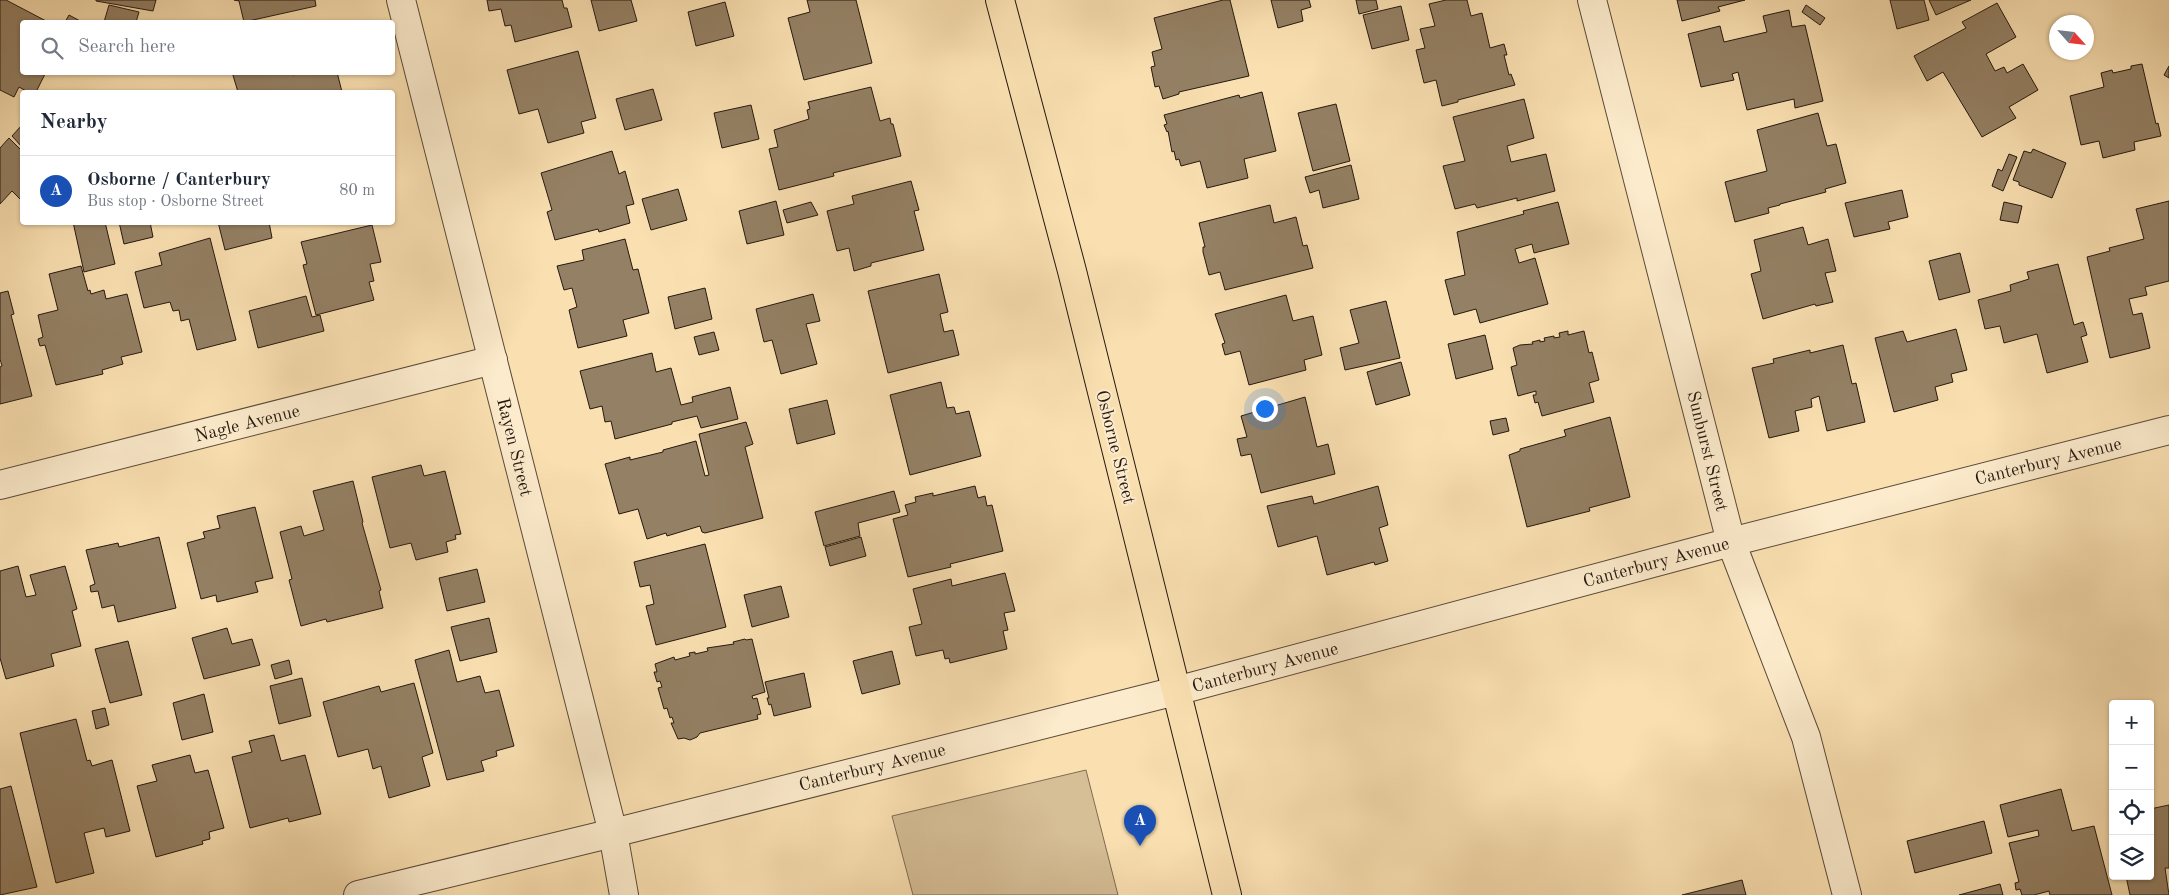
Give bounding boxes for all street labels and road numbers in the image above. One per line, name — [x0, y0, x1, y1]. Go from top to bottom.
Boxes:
street label: Osborne Street — [1092, 388, 1138, 506]
street label: Sunburst Street — [1683, 389, 1731, 513]
street label: Rayen Street — [493, 396, 535, 498]
street label: Nagle Avenue — [193, 402, 302, 446]
street label: Canterbury Avenue — [1973, 435, 2123, 489]
street label: Canterbury Avenue — [1581, 535, 1731, 591]
street label: Canterbury Avenue — [1190, 640, 1340, 696]
street label: Canterbury Avenue — [797, 741, 947, 795]

